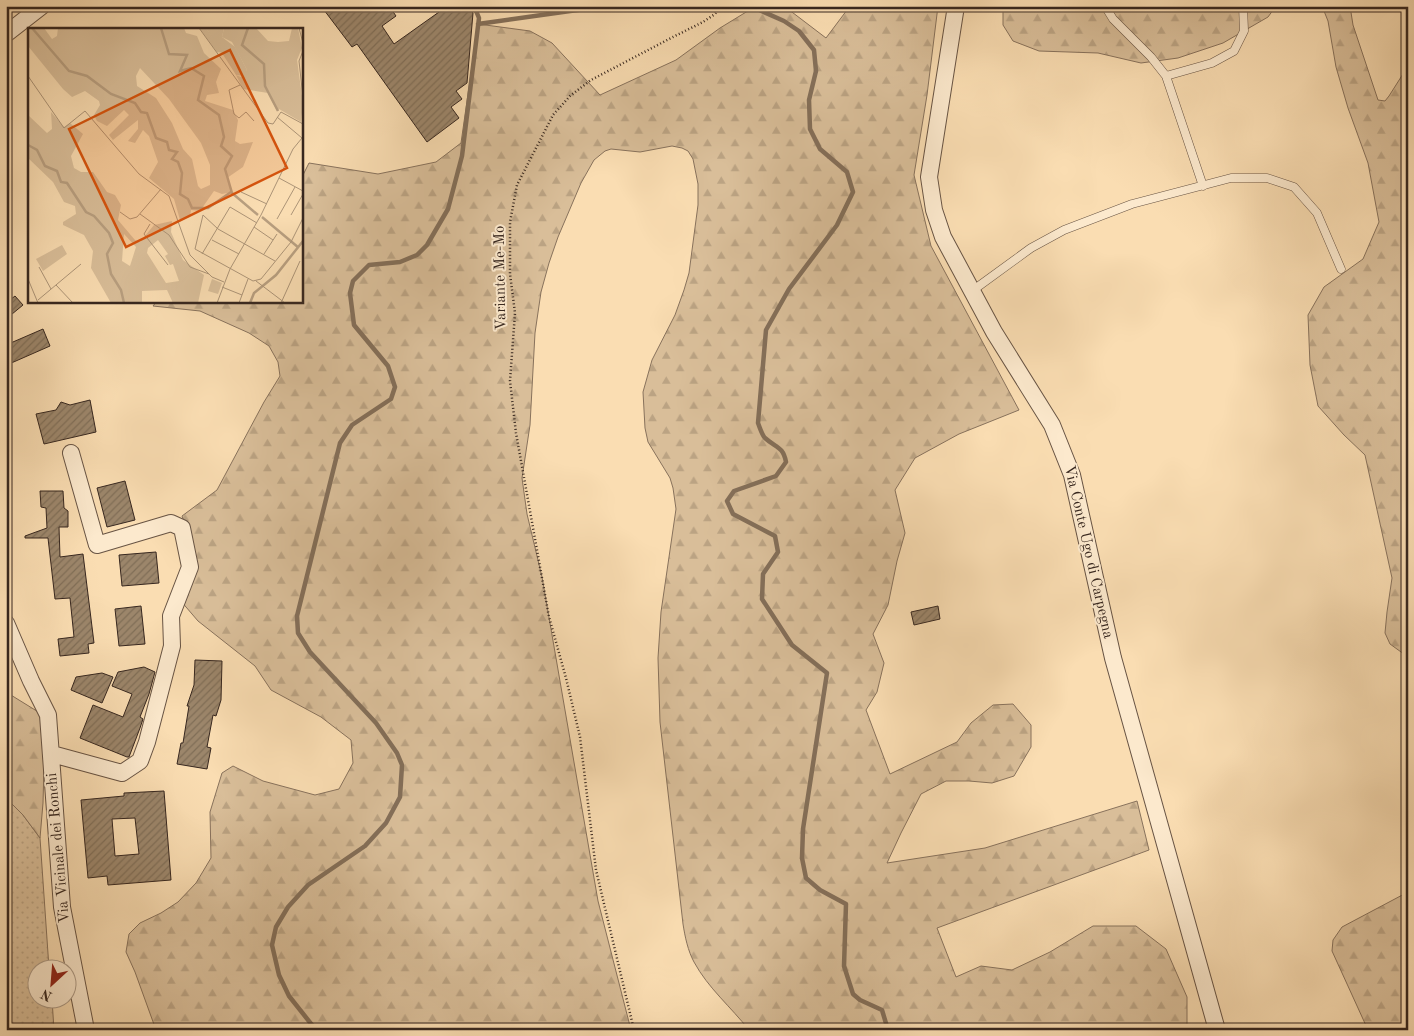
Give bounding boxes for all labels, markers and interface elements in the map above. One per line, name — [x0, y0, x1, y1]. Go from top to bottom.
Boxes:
inset map — [28, 28, 302, 302]
street label: Variante Me-Mo — [493, 225, 509, 331]
street label: Via Conte Ugo di Carpegna — [1061, 464, 1115, 641]
street label: Via Vicinale dei Ronchi — [45, 772, 73, 924]
north arrow — [28, 958, 78, 1008]
text: N — [39, 986, 55, 1003]

